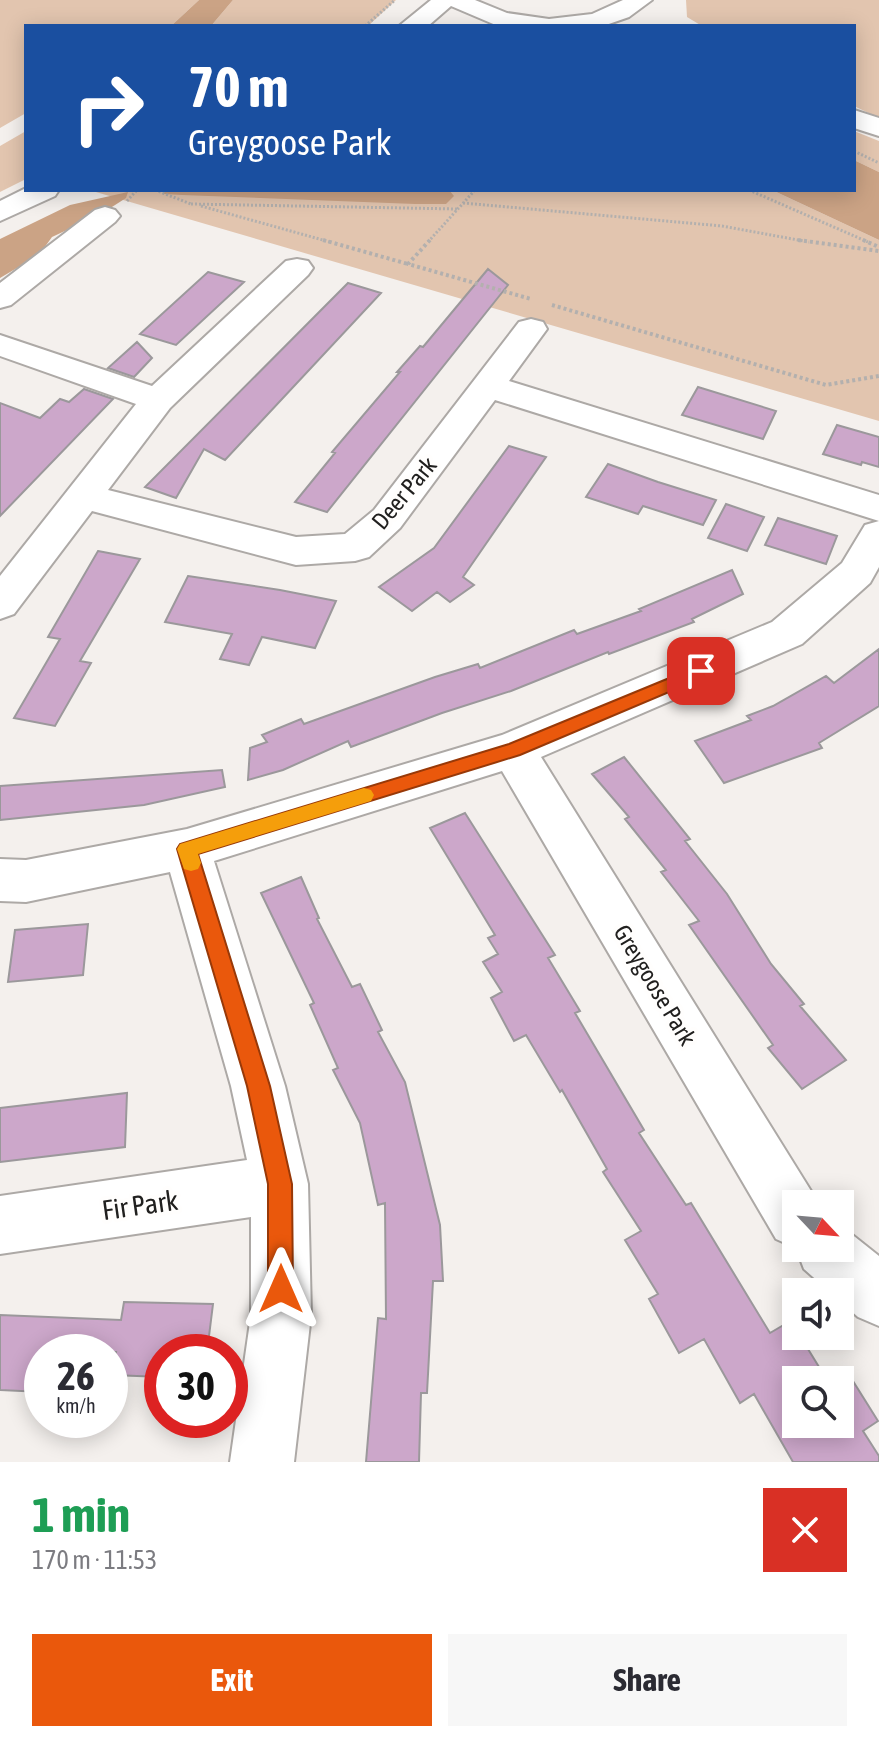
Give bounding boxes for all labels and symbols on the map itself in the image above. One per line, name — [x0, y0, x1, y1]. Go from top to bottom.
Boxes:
street label: Deer Park — [366, 451, 442, 534]
pin — [667, 637, 735, 705]
street label: Greygoose Park — [609, 920, 702, 1050]
street label: Fir Park — [100, 1184, 180, 1226]
north arrow — [782, 1190, 854, 1262]
position arrow — [239, 1247, 323, 1331]
speed limit sign: 30 — [144, 1334, 248, 1438]

